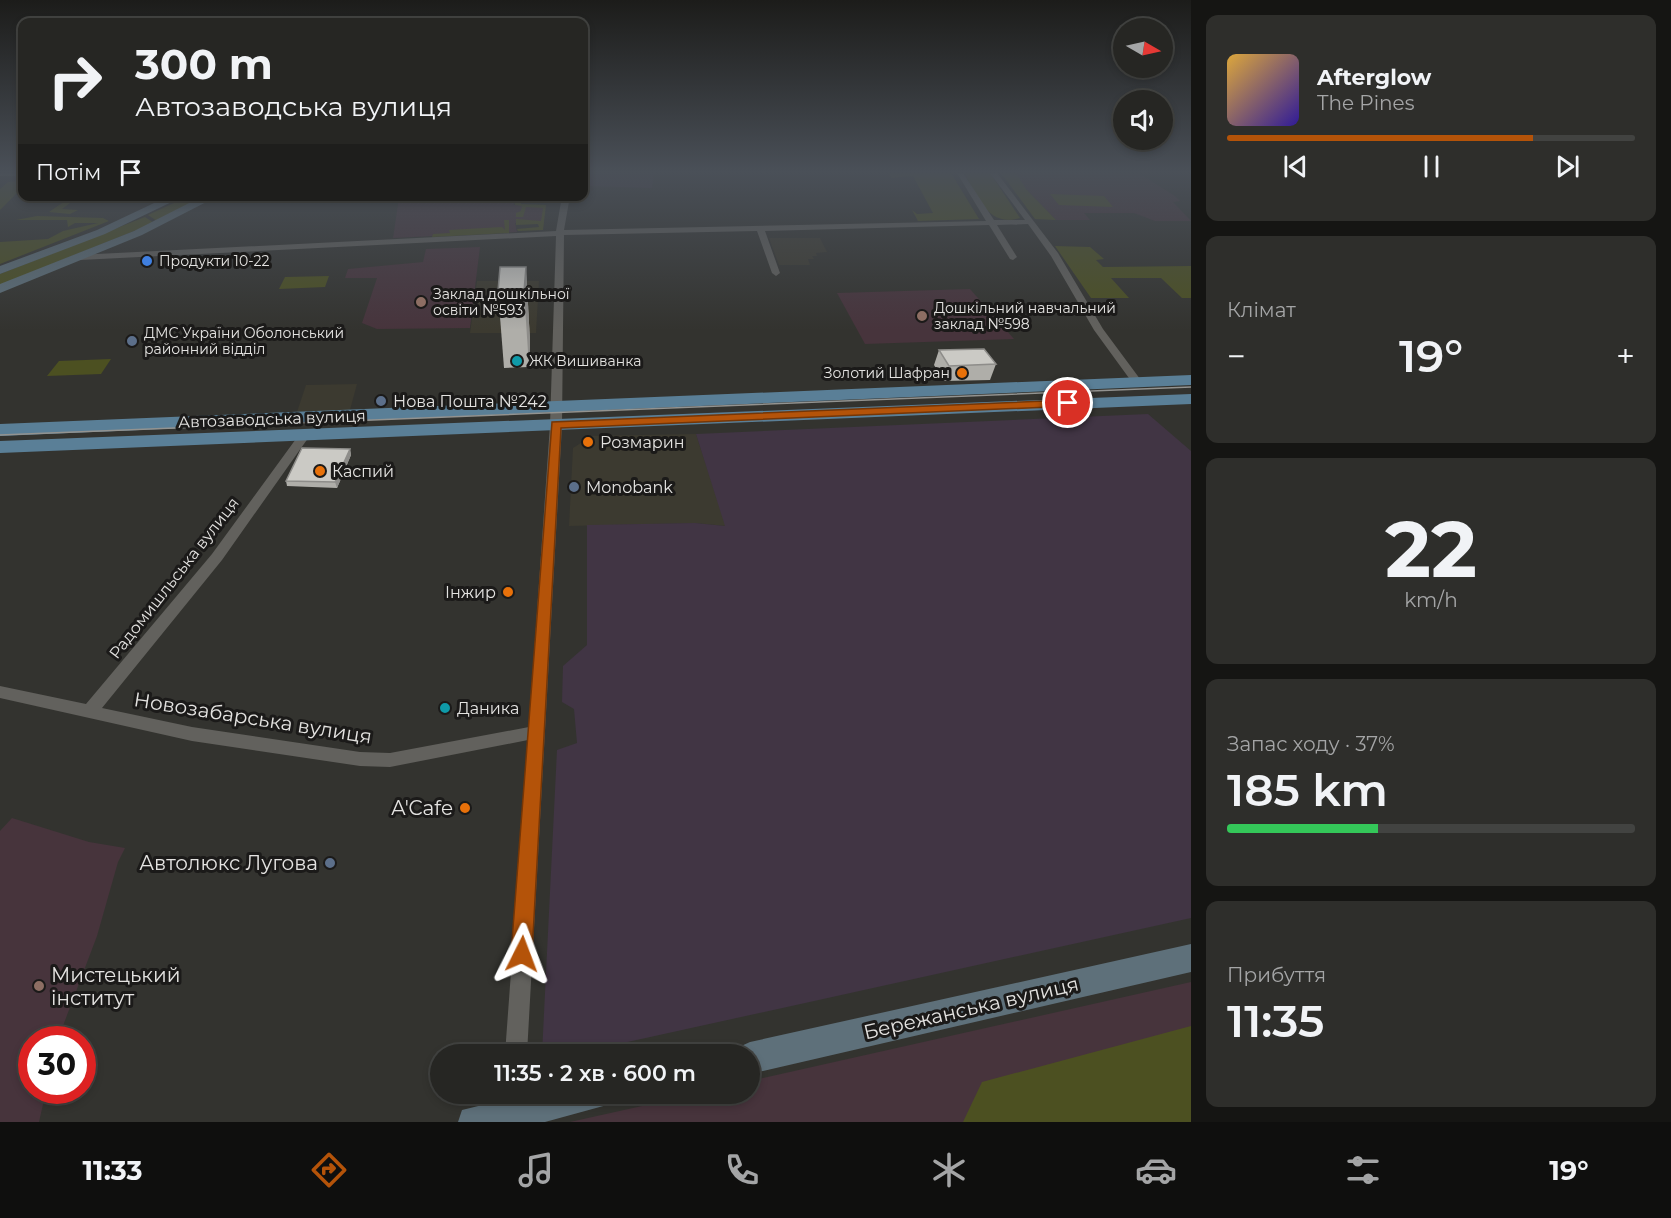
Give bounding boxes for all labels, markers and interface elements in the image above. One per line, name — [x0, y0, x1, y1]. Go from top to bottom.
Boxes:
north arrow — [1113, 18, 1173, 78]
map controls — [1113, 18, 1173, 150]
text: 300 m — [135, 38, 273, 90]
icon: right — [36, 42, 114, 120]
text: Afterglow — [1317, 64, 1431, 91]
text: Автозаводська вулиця — [135, 90, 452, 123]
button: sound — [1113, 90, 1173, 150]
text: The Pines — [1317, 91, 1414, 115]
icon: previous — [1279, 150, 1312, 183]
icon: pause — [1415, 150, 1448, 183]
icon: next — [1551, 150, 1584, 183]
icon: arrive — [114, 156, 147, 189]
text: Потім — [36, 159, 102, 186]
place label: Продукти 10-22 — [159, 252, 269, 270]
marker: Продукти 10-22 — [140, 254, 154, 268]
place label: Заклад дошкільної освіти №593 — [433, 285, 570, 319]
marker: Заклад дошкільної освіти №593 — [414, 295, 428, 309]
text: Клімат — [1227, 298, 1296, 322]
place label: Дошкільний навчальний заклад №598 — [934, 299, 1116, 333]
marker: Дошкільний навчальний заклад №598 — [915, 309, 929, 323]
place label: ДМС України Оболонський районний відділ — [144, 324, 344, 358]
text: 19° — [1399, 328, 1463, 383]
marker: ДМС України Оболонський районний відділ — [125, 334, 139, 348]
text: − — [1227, 336, 1246, 376]
text: + — [1616, 336, 1635, 376]
place label: ЖК Вишиванка — [529, 352, 641, 370]
marker: ЖК Вишиванка — [510, 354, 524, 368]
place label: Золотий Шафран — [824, 364, 950, 382]
marker: Золотий Шафран — [955, 366, 969, 380]
pin — [1042, 377, 1093, 428]
icon: arrive — [1051, 386, 1084, 419]
place label: Нова Пошта №242 — [393, 392, 547, 411]
marker: Нова Пошта №242 — [374, 394, 388, 408]
street label: Автозаводська вулиця — [178, 406, 366, 432]
place label: Розмарин — [600, 433, 685, 452]
marker: Розмарин — [581, 435, 595, 449]
place label: Каспий — [332, 462, 394, 481]
marker: Каспий — [313, 464, 327, 478]
place label: Monobank — [586, 478, 673, 497]
marker: Monobank — [567, 480, 581, 494]
street label: Радомишльська вулиця — [105, 494, 243, 662]
text: 22 — [1385, 501, 1477, 597]
place label: Інжир — [445, 583, 496, 602]
marker: Інжир — [501, 585, 515, 599]
text: km/h — [1404, 588, 1458, 612]
street label: Новозабарська вулиця — [132, 687, 374, 749]
place label: Даника — [457, 699, 519, 718]
marker: Даника — [438, 701, 452, 715]
text: Запас ходу · 37% — [1227, 732, 1395, 756]
text: 185 km — [1227, 762, 1388, 817]
place label: A'Cafe — [391, 796, 453, 820]
marker: A'Cafe — [458, 801, 472, 815]
place label: Автолюкс Лугова — [139, 851, 318, 875]
marker: Автолюкс Лугова — [323, 856, 337, 870]
position arrow — [490, 922, 554, 986]
place label: Мистецький інститут — [51, 963, 181, 1010]
text: Прибуття — [1227, 963, 1326, 987]
street label: Бережанська вулиця — [861, 972, 1081, 1044]
marker: Мистецький інститут — [32, 979, 46, 993]
text: 11:35 — [1227, 993, 1324, 1048]
speed limit sign: 30 — [18, 1026, 96, 1104]
text: 11:35 · 2 хв · 600 m — [494, 1060, 696, 1087]
icon: directions — [308, 1149, 350, 1191]
icon: music — [515, 1149, 557, 1191]
icon: phone — [721, 1149, 763, 1191]
icon: climate — [928, 1149, 970, 1191]
icon: car — [1135, 1149, 1177, 1191]
icon: filters — [1342, 1149, 1384, 1191]
text: 11:33 — [82, 1154, 143, 1187]
text: 19° — [1549, 1154, 1588, 1187]

